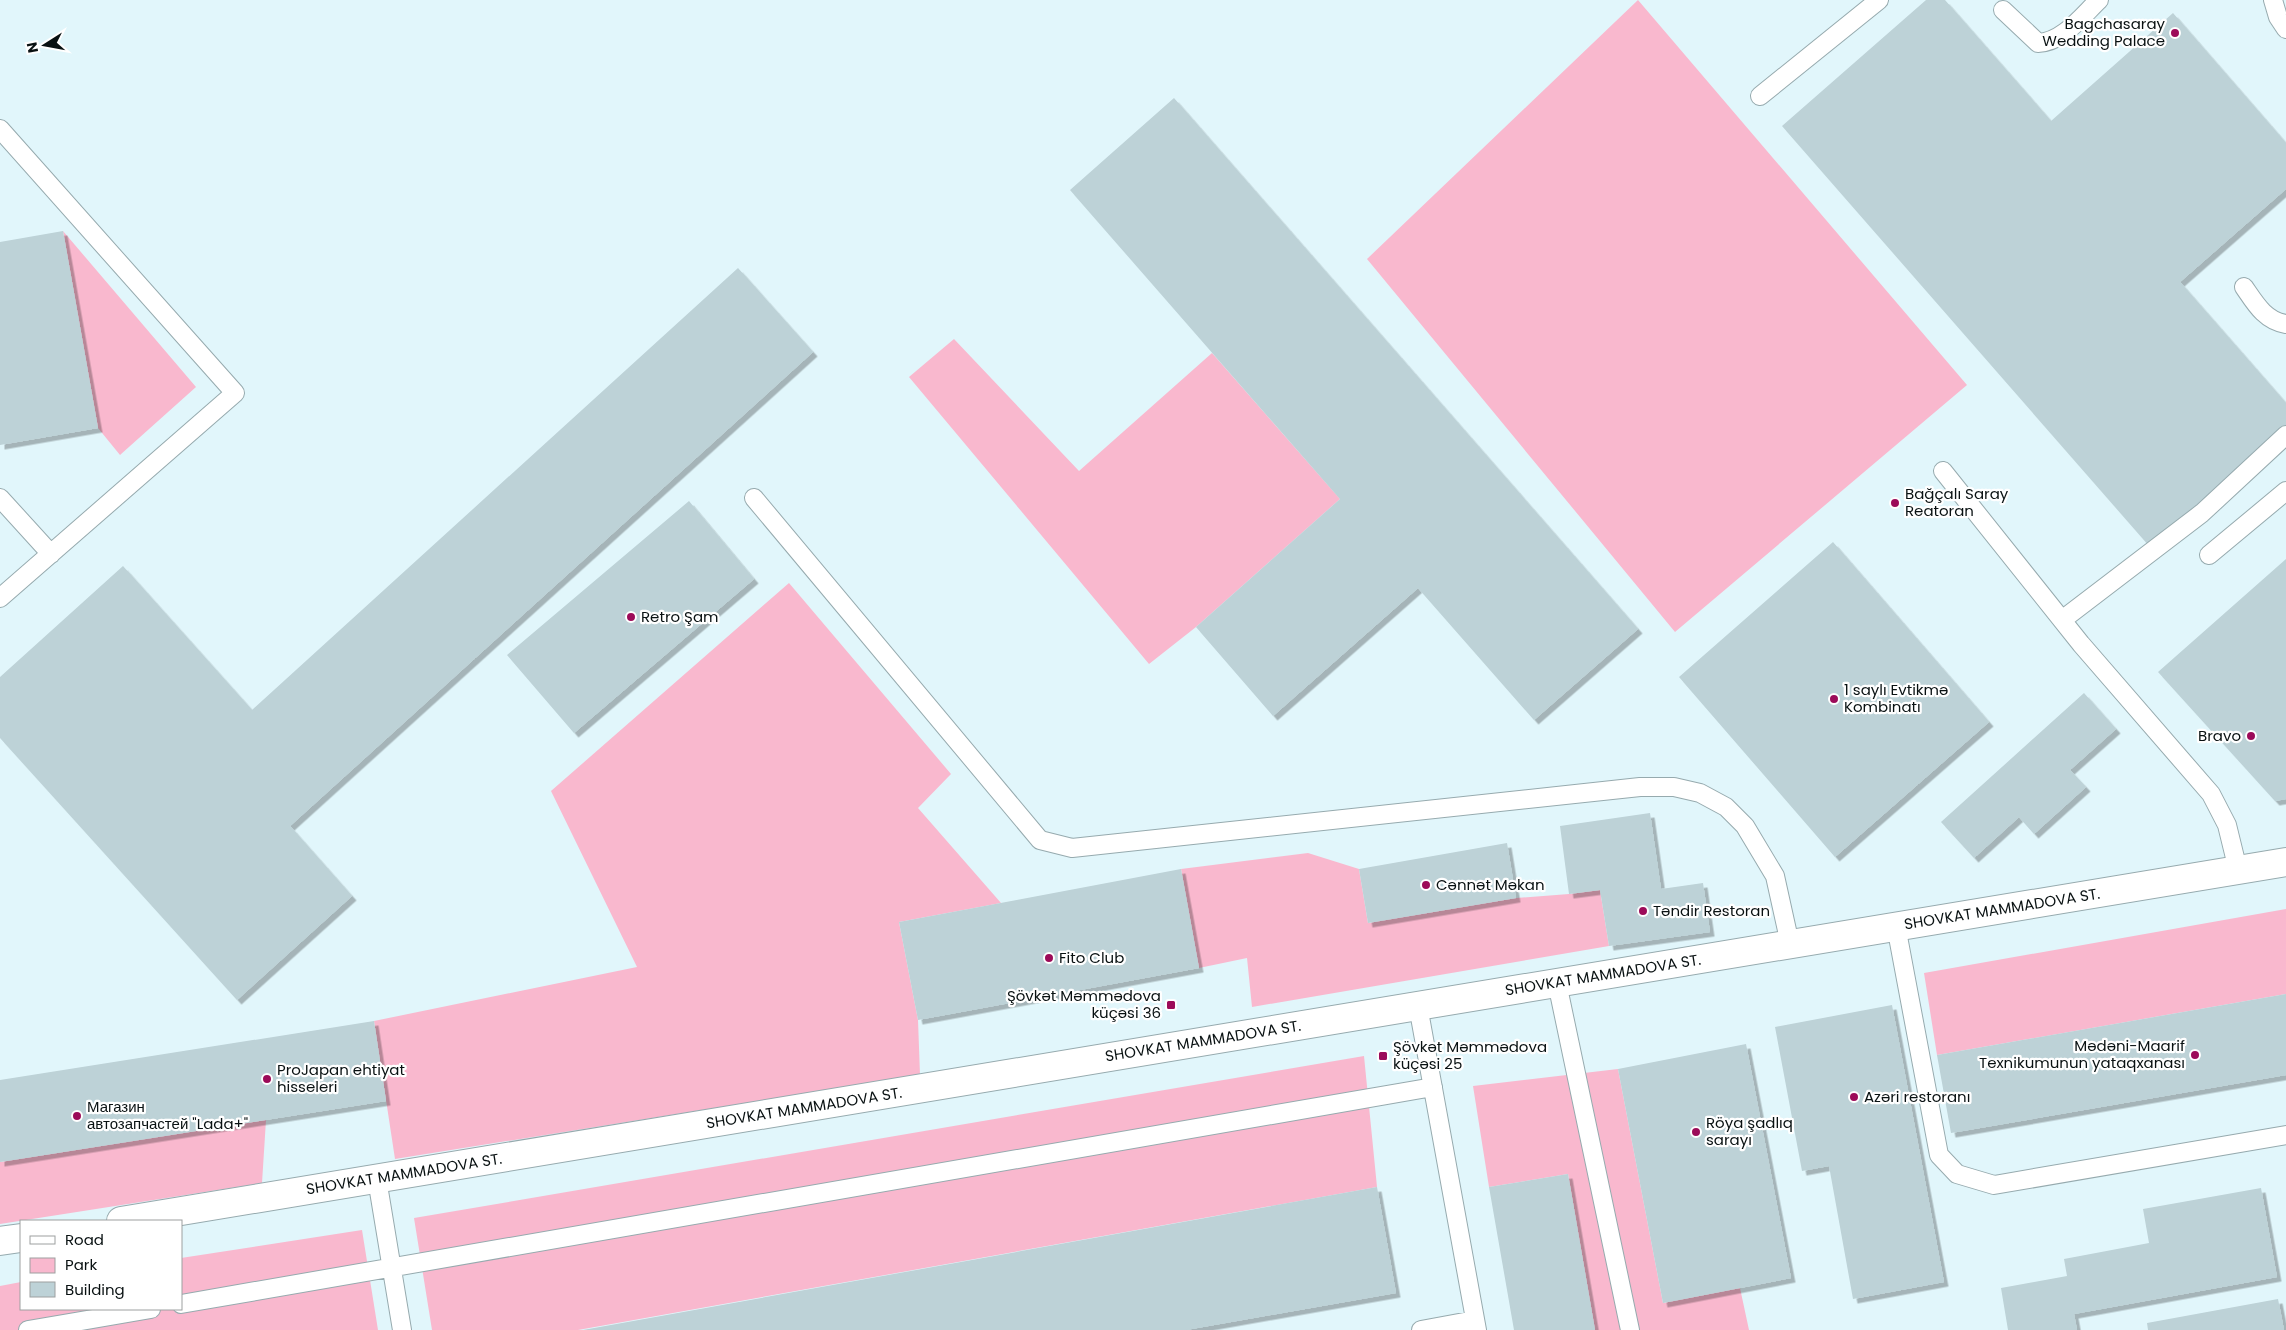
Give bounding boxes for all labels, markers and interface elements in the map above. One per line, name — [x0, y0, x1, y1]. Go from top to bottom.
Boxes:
place label: Bagchasaray Wedding Palace — [2042, 13, 2166, 51]
north arrow — [20, 20, 70, 70]
marker: Bagchasaray Wedding Palace — [2169, 27, 2181, 39]
text: N — [21, 40, 43, 55]
place label: Bağçalı Saray Reatoran — [1905, 483, 2009, 521]
marker: Bağçalı Saray Reatoran — [1889, 497, 1901, 509]
place label: Retro Şam — [641, 606, 718, 627]
marker: Retro Şam — [625, 611, 637, 623]
place label: 1 saylı Evtikmə Kombinatı — [1844, 679, 1948, 717]
marker: 1 saylı Evtikmə Kombinatı — [1828, 693, 1840, 705]
place label: Bravo — [2198, 725, 2241, 746]
marker: Bravo — [2245, 730, 2257, 742]
place label: Cənnət Məkan — [1436, 874, 1545, 895]
marker: Cənnət Məkan — [1420, 879, 1432, 891]
street label: SHOVKAT MAMMADOVA ST. — [1902, 883, 2101, 934]
place label: Təndir Restoran — [1653, 900, 1770, 921]
marker: Təndir Restoran — [1637, 905, 1649, 917]
place label: Fito Club — [1059, 947, 1124, 968]
street label: SHOVKAT MAMMADOVA ST. — [1503, 949, 1702, 1000]
marker: Fito Club — [1043, 952, 1055, 964]
place label: Şövkət Məmmədova küçəsi 36 — [1007, 985, 1161, 1023]
marker: Şövkət Məmmədova küçəsi 36 — [1165, 999, 1177, 1011]
street label: SHOVKAT MAMMADOVA ST. — [1103, 1015, 1302, 1066]
place label: Mədəni-Maarif Texnikumunun yataqxanası — [1979, 1035, 2185, 1073]
place label: Şövkət Məmmədova küçəsi 25 — [1393, 1036, 1547, 1074]
marker: Mədəni-Maarif Texnikumunun yataqxanası — [2189, 1049, 2201, 1061]
marker: Şövkət Məmmədova küçəsi 25 — [1377, 1050, 1389, 1062]
place label: ProJapan ehtiyat hisseleri — [277, 1059, 405, 1097]
marker: ProJapan ehtiyat hisseleri — [261, 1073, 273, 1085]
street label: SHOVKAT MAMMADOVA ST. — [704, 1082, 903, 1133]
place label: Azəri restoranı — [1864, 1086, 1970, 1107]
marker: Azəri restoranı — [1848, 1091, 1860, 1103]
place label: Магазин автозапчастей "Lada+" — [87, 1096, 248, 1134]
marker: Магазин автозапчастей "Lada+" — [71, 1110, 83, 1122]
place label: Röya şadlıq sarayı — [1706, 1112, 1793, 1150]
marker: Röya şadlıq sarayı — [1690, 1126, 1702, 1138]
street label: SHOVKAT MAMMADOVA ST. — [304, 1148, 503, 1199]
legend — [20, 1220, 182, 1310]
text: Road — [65, 1229, 104, 1250]
text: Park — [65, 1254, 97, 1275]
text: Building — [65, 1279, 125, 1300]

